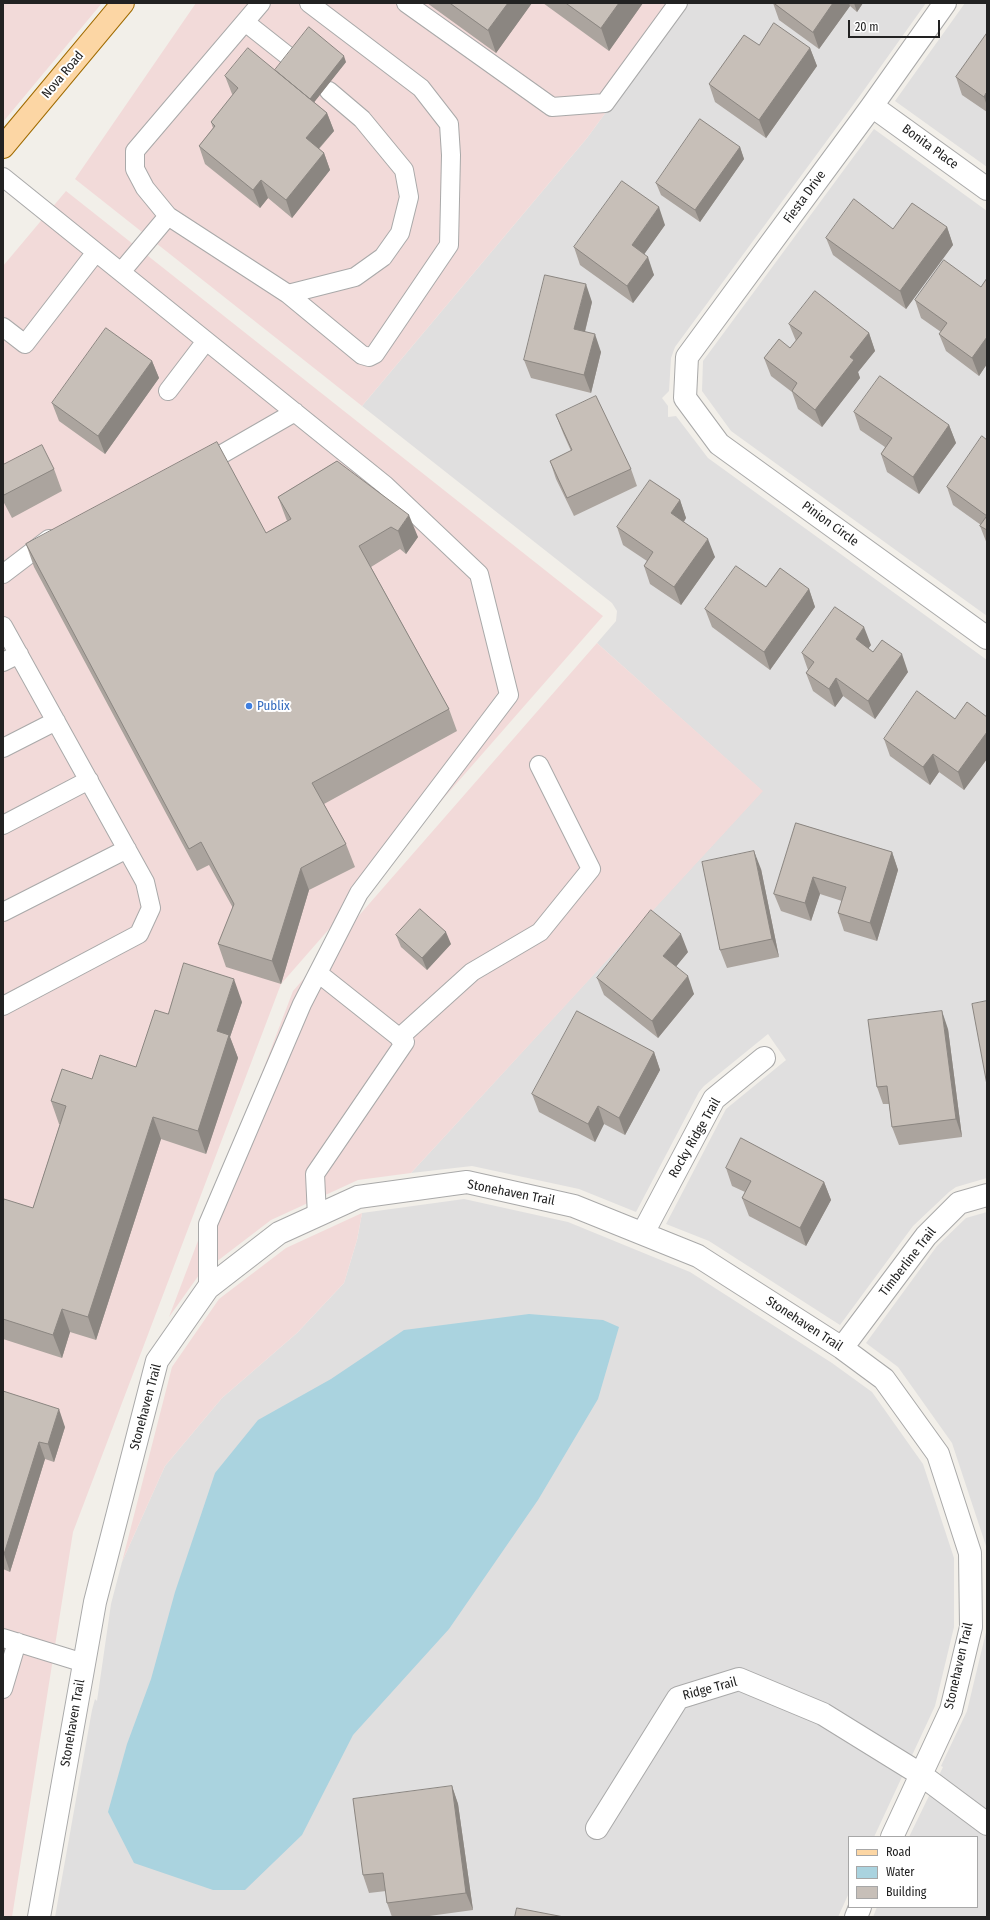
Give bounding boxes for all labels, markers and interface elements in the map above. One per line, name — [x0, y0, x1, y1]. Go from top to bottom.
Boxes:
scale bar — [850, 12, 942, 38]
text: 20 m — [855, 20, 879, 34]
street label: Nova Road — [39, 48, 87, 102]
street label: Bonita Place — [899, 121, 961, 173]
street label: Fiesta Drive — [781, 167, 829, 227]
street label: Pinion Circle — [799, 498, 861, 550]
place label: Publix — [257, 698, 290, 714]
marker: Publix — [244, 701, 254, 711]
street label: Rocky Ridge Trail — [666, 1095, 724, 1181]
street label: Stonehaven Trail — [466, 1177, 556, 1209]
street label: Timberline Trail — [876, 1224, 940, 1300]
street label: Stonehaven Trail — [763, 1293, 845, 1355]
street label: Stonehaven Trail — [127, 1362, 165, 1452]
street label: Stonehaven Trail — [941, 1621, 977, 1711]
street label: Ridge Trail — [681, 1674, 739, 1704]
street label: Stonehaven Trail — [58, 1678, 88, 1768]
legend — [848, 1836, 978, 1908]
text: Road — [886, 1845, 911, 1859]
text: Water — [886, 1865, 914, 1879]
text: Building — [886, 1885, 926, 1899]

